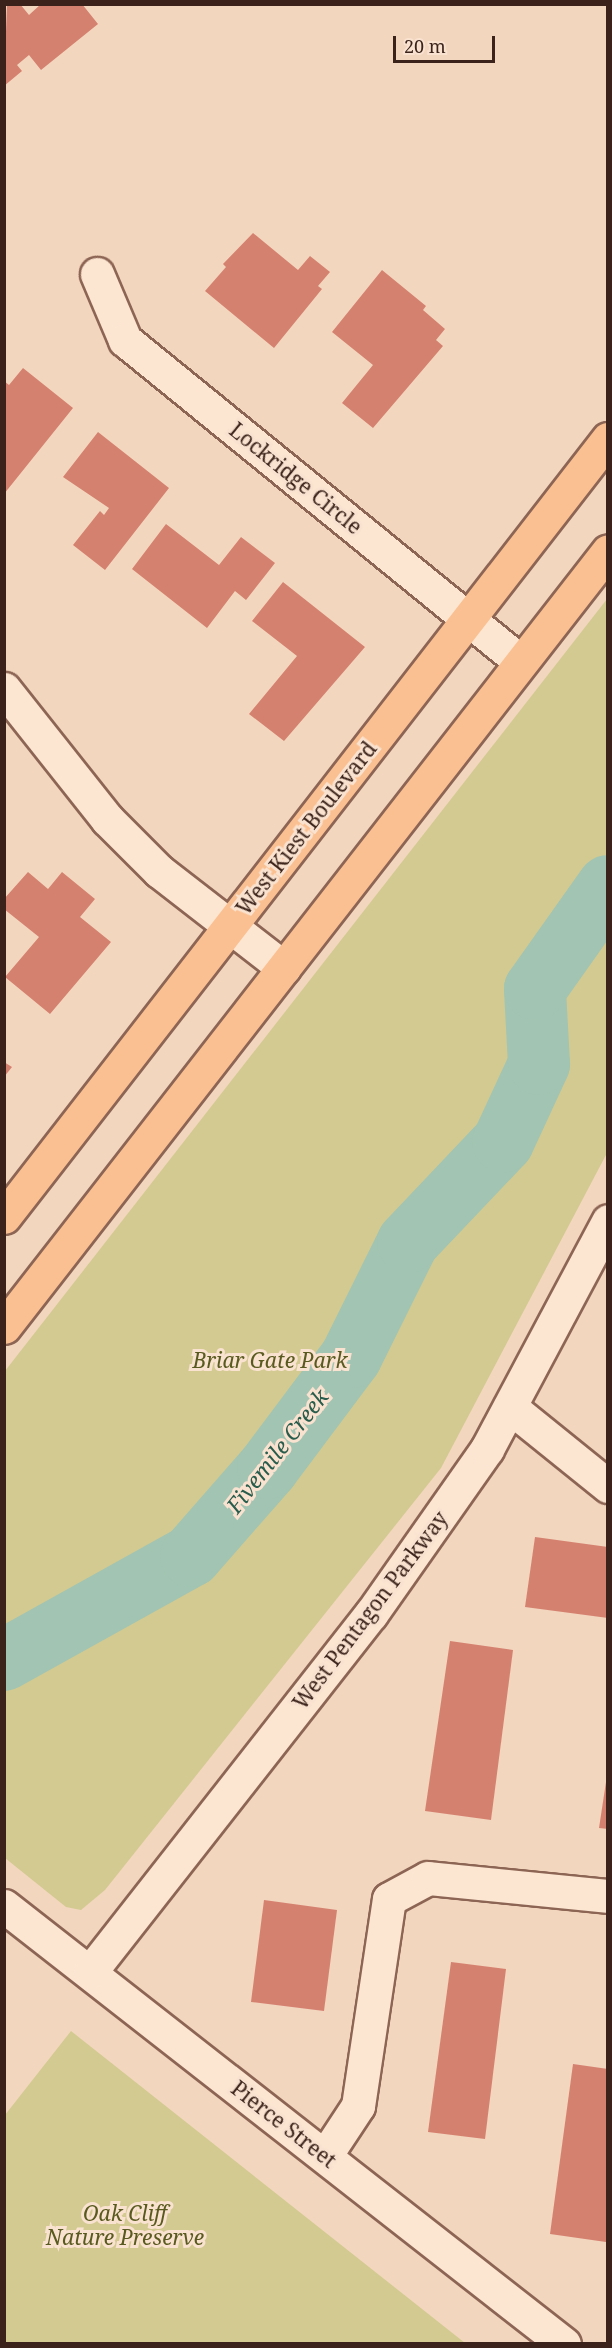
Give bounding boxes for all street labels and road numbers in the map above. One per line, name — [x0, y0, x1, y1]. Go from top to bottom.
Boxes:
street label: Lockridge Circle — [225, 417, 367, 539]
street label: West Kiest Boulevard — [231, 736, 381, 920]
street label: West Pentagon Parkway — [287, 1506, 453, 1714]
street label: Pierce Street — [227, 2075, 341, 2173]

